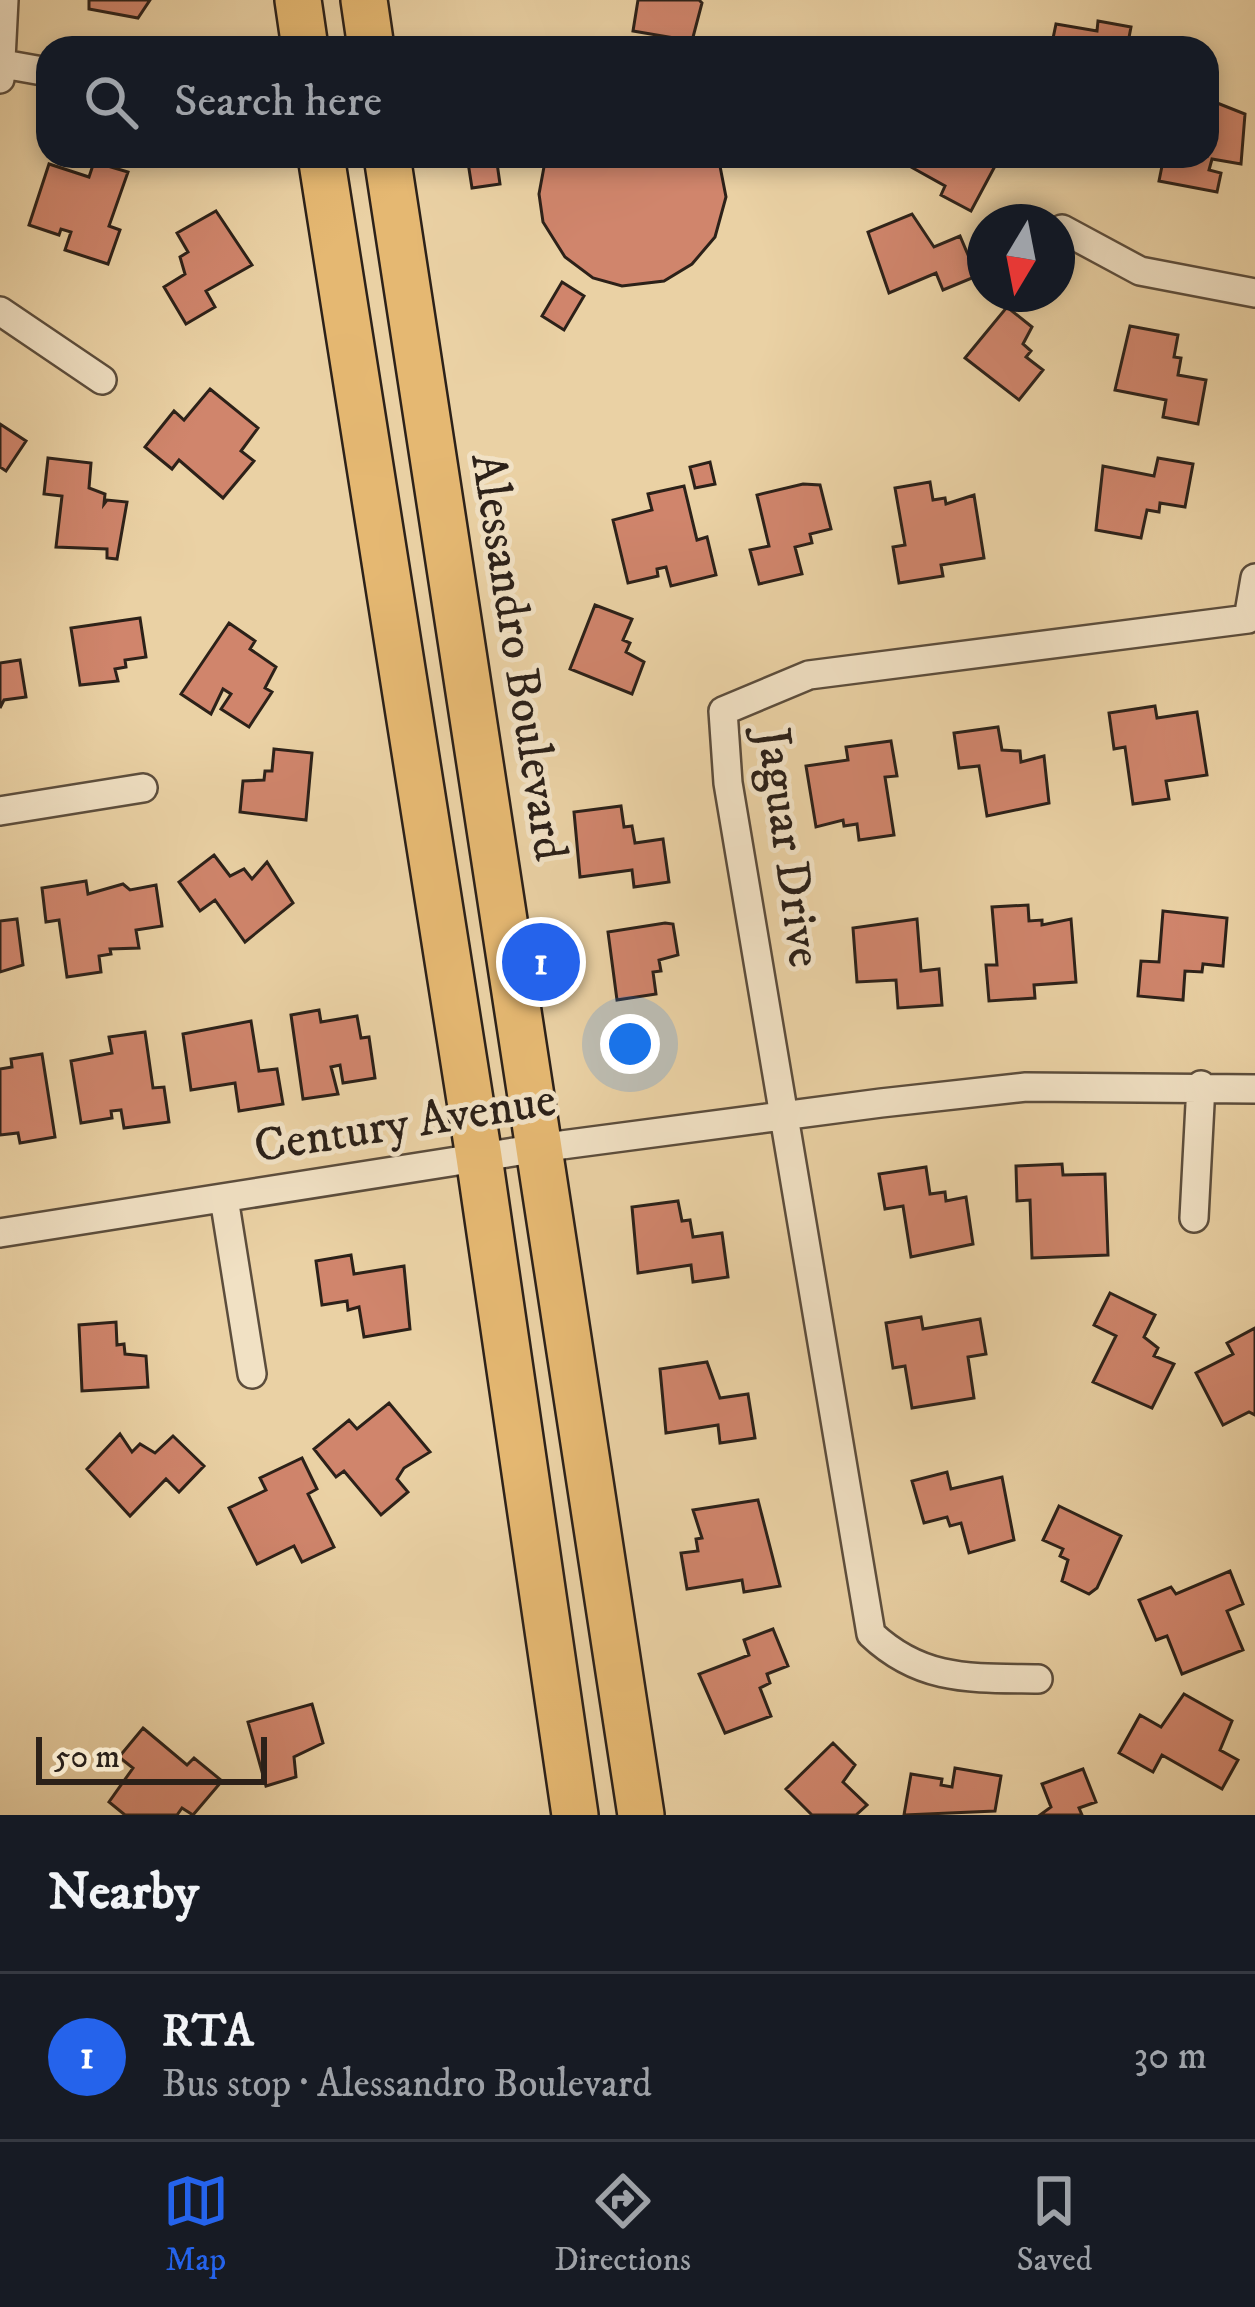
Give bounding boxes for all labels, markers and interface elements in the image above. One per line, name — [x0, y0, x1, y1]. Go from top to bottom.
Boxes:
search box — [36, 36, 1219, 168]
icon: search — [78, 69, 144, 135]
text: Search here — [174, 74, 382, 130]
north arrow — [967, 204, 1075, 312]
street label: Alessandro Boulevard — [456, 449, 580, 865]
street label: Jaguar Drive — [741, 721, 834, 971]
pin: 1 — [502, 917, 580, 1007]
your location — [600, 1014, 660, 1074]
street label: Century Avenue — [250, 1071, 560, 1177]
scale bar — [36, 1731, 267, 1784]
text: 50 m — [54, 1737, 120, 1778]
text: Nearby — [48, 1861, 199, 1925]
text: RTA — [162, 2004, 253, 2060]
text: 1 — [80, 2032, 94, 2081]
text: 30 m — [1134, 2032, 1207, 2081]
text: Bus stop · Alessandro Boulevard — [162, 2060, 652, 2109]
tab: Map — [163, 2168, 229, 2281]
tab: Directions — [554, 2168, 691, 2281]
tab: Saved — [1016, 2168, 1092, 2281]

